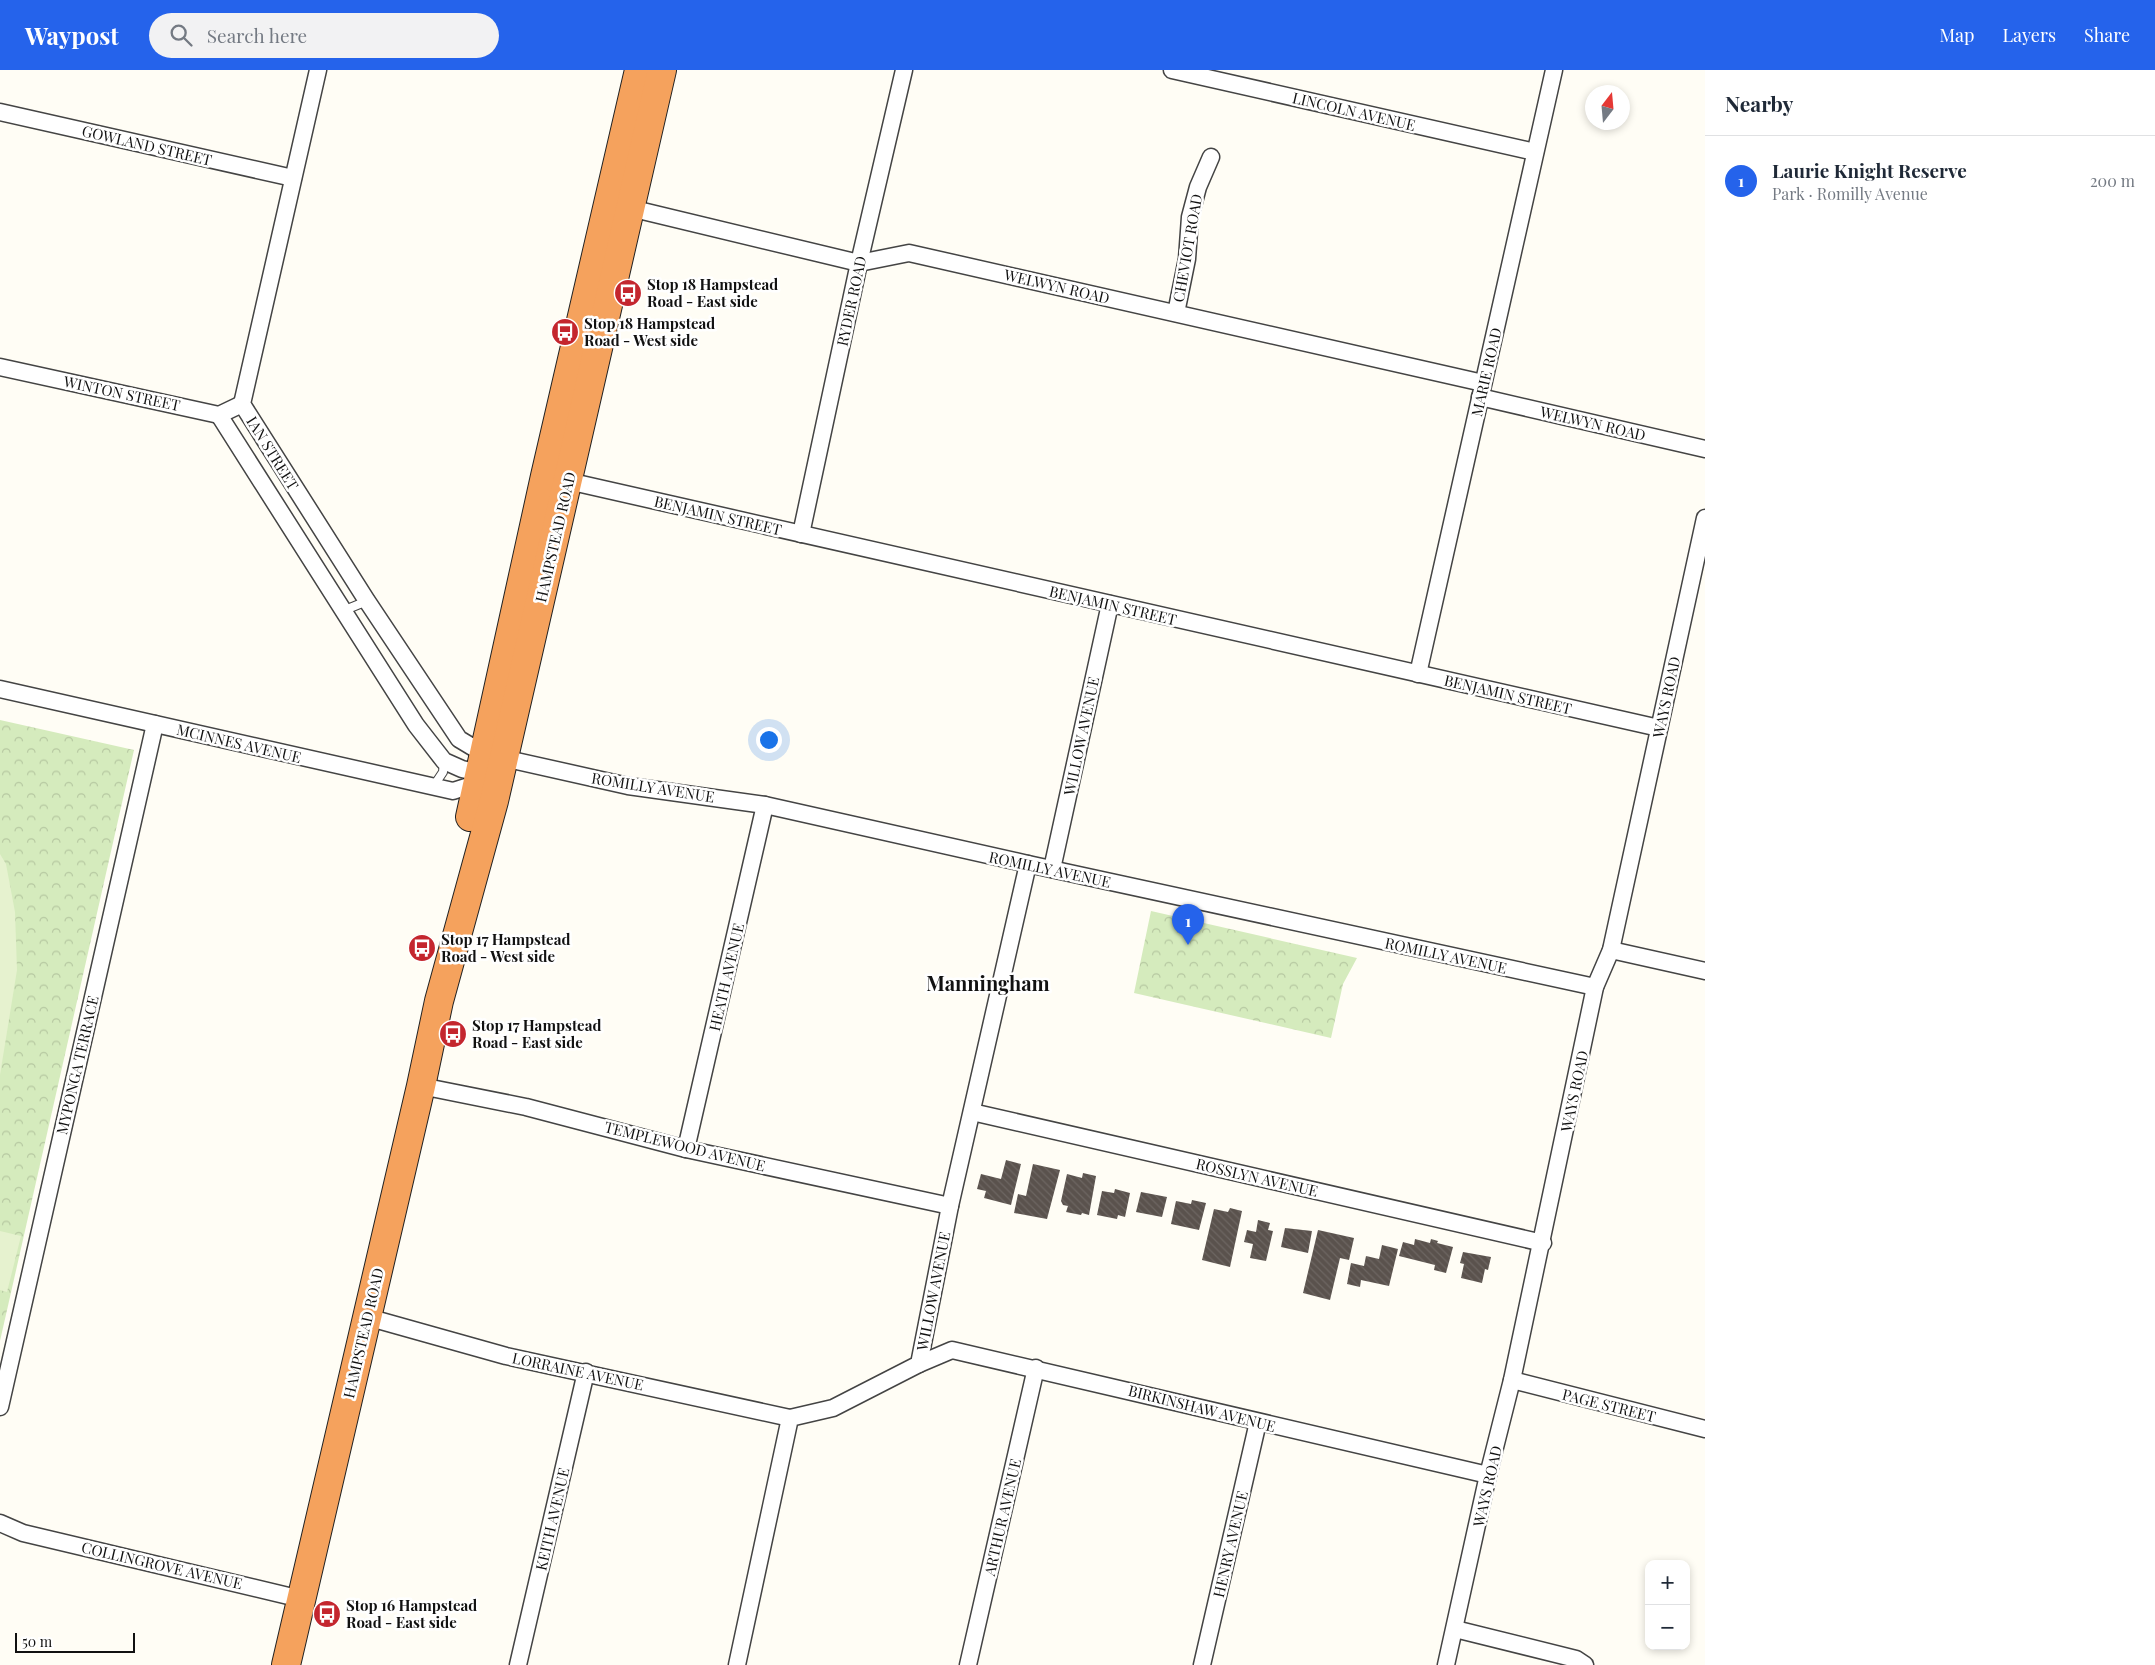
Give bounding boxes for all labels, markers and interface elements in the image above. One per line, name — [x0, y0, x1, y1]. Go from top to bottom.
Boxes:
search box — [149, 13, 499, 58]
text: Waypost — [25, 19, 119, 51]
icon: search — [167, 21, 195, 49]
text: Search here — [207, 22, 307, 48]
text: Map — [1939, 23, 1974, 47]
text: Layers — [2002, 23, 2056, 47]
text: Share — [2084, 23, 2130, 47]
north arrow — [1585, 85, 1630, 130]
street label: LINCOLN AVENUE — [1291, 87, 1417, 135]
text: Nearby — [1725, 89, 1794, 117]
street label: GOWLAND STREET — [80, 120, 214, 170]
text: Laurie Knight Reserve — [1772, 157, 1967, 183]
text: 1 — [1738, 170, 1744, 191]
text: 200 m — [2090, 170, 2135, 191]
text: Park · Romilly Avenue — [1772, 183, 1928, 204]
street label: CHEVIOT ROAD — [1168, 192, 1206, 304]
street label: RYDER ROAD — [832, 254, 870, 348]
street label: WELWYN ROAD — [1001, 264, 1112, 308]
place label: Stop 18 Hampstead Road - East side — [647, 274, 778, 311]
bus stop icon: Stop 18 Hampstead Road - East side — [613, 278, 643, 308]
place label: Stop 18 Hampstead Road - West side — [584, 313, 715, 350]
bus stop icon: Stop 18 Hampstead Road - West side — [550, 317, 580, 347]
street label: MARIE ROAD — [1466, 326, 1506, 418]
street label: WINTON STREET — [61, 371, 182, 415]
street label: WELWYN ROAD — [1537, 401, 1648, 445]
street label: IAN STREET — [242, 412, 304, 494]
street label: HAMPSTEAD ROAD — [530, 470, 580, 604]
street label: BENJAMIN STREET — [652, 491, 784, 539]
street label: BENJAMIN STREET — [1047, 581, 1179, 629]
street label: WAYS ROAD — [1647, 654, 1684, 741]
street label: BENJAMIN STREET — [1442, 670, 1574, 718]
street label: WILLOW AVENUE — [1058, 675, 1103, 798]
street label: MCINNES AVENUE — [175, 719, 303, 767]
your location — [756, 727, 782, 753]
street label: ROMILLY AVENUE — [590, 767, 716, 807]
street label: ROMILLY AVENUE — [987, 846, 1113, 892]
pin: 1 — [1172, 904, 1204, 945]
street label: HEATH AVENUE — [704, 921, 748, 1033]
place label: Stop 17 Hampstead Road - West side — [441, 929, 570, 966]
street label: ROMILLY AVENUE — [1383, 932, 1509, 978]
bus stop icon: Stop 17 Hampstead Road - West side — [407, 933, 437, 963]
district label: Manningham — [926, 969, 1050, 996]
street label: MYPONGA TERRACE — [51, 993, 103, 1137]
place label: Stop 17 Hampstead Road - East side — [472, 1015, 601, 1052]
bus stop icon: Stop 17 Hampstead Road - East side — [438, 1019, 468, 1049]
street label: WAYS ROAD — [1555, 1048, 1592, 1135]
street label: TEMPLEWOOD AVENUE — [603, 1116, 767, 1176]
street label: ROSSLYN AVENUE — [1194, 1153, 1320, 1201]
street label: WILLOW AVENUE — [911, 1230, 954, 1353]
street label: HAMPSTEAD ROAD — [338, 1266, 388, 1400]
street label: LORRAINE AVENUE — [511, 1347, 645, 1395]
street label: BIRKINSHAW AVENUE — [1126, 1380, 1278, 1436]
street label: PAGE STREET — [1560, 1384, 1658, 1426]
street label: WAYS ROAD — [1468, 1443, 1506, 1530]
street label: ARTHUR AVENUE — [979, 1456, 1025, 1579]
street label: KEITH AVENUE — [530, 1466, 574, 1572]
street label: HENRY AVENUE — [1208, 1489, 1252, 1599]
street label: COLLINGROVE AVENUE — [79, 1537, 245, 1593]
map controls — [1645, 1560, 1690, 1650]
button: + — [1645, 1560, 1690, 1605]
place label: Stop 16 Hampstead Road - East side — [346, 1595, 477, 1632]
bus stop icon: Stop 16 Hampstead Road - East side — [312, 1599, 342, 1629]
button: − — [1645, 1605, 1690, 1650]
scale bar — [15, 1630, 135, 1653]
text: 50 m — [22, 1632, 52, 1651]

